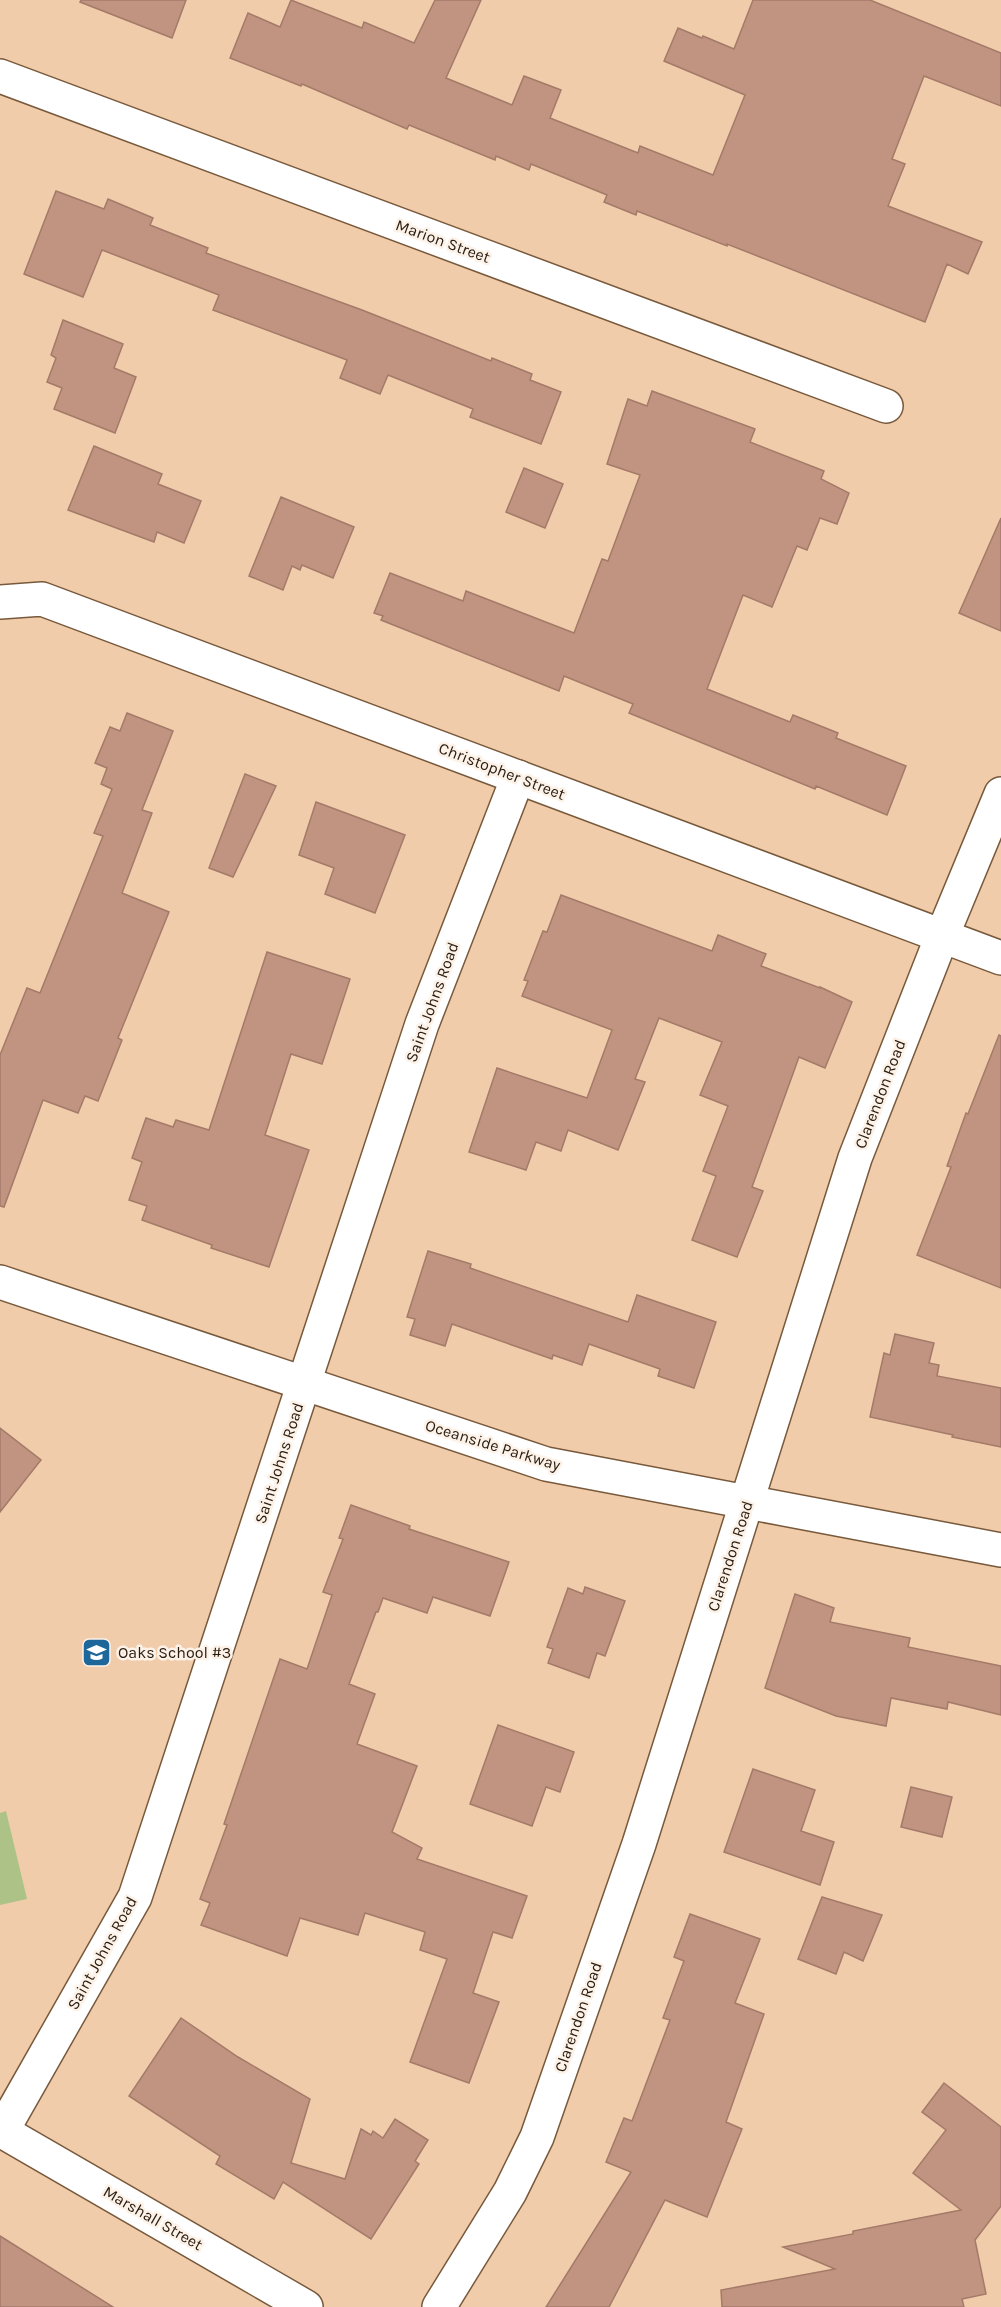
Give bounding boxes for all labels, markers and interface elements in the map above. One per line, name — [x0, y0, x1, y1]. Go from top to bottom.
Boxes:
street label: Marion Street — [393, 215, 493, 267]
street label: Christopher Street — [436, 738, 568, 804]
street label: Saint Johns Road — [401, 939, 463, 1065]
street label: Clarendon Road — [850, 1037, 910, 1151]
street label: Saint Johns Road — [250, 1400, 308, 1526]
street label: Oceanside Parkway — [423, 1415, 563, 1475]
street label: Clarendon Road — [703, 1498, 757, 1614]
school or university icon: Oaks School #3 — [81, 1636, 113, 1668]
place label: Oaks School #3 — [118, 1643, 231, 1662]
street label: Saint Johns Road — [63, 1893, 141, 2013]
street label: Clarendon Road — [550, 1959, 606, 2075]
street label: Marshall Street — [100, 2182, 206, 2254]

